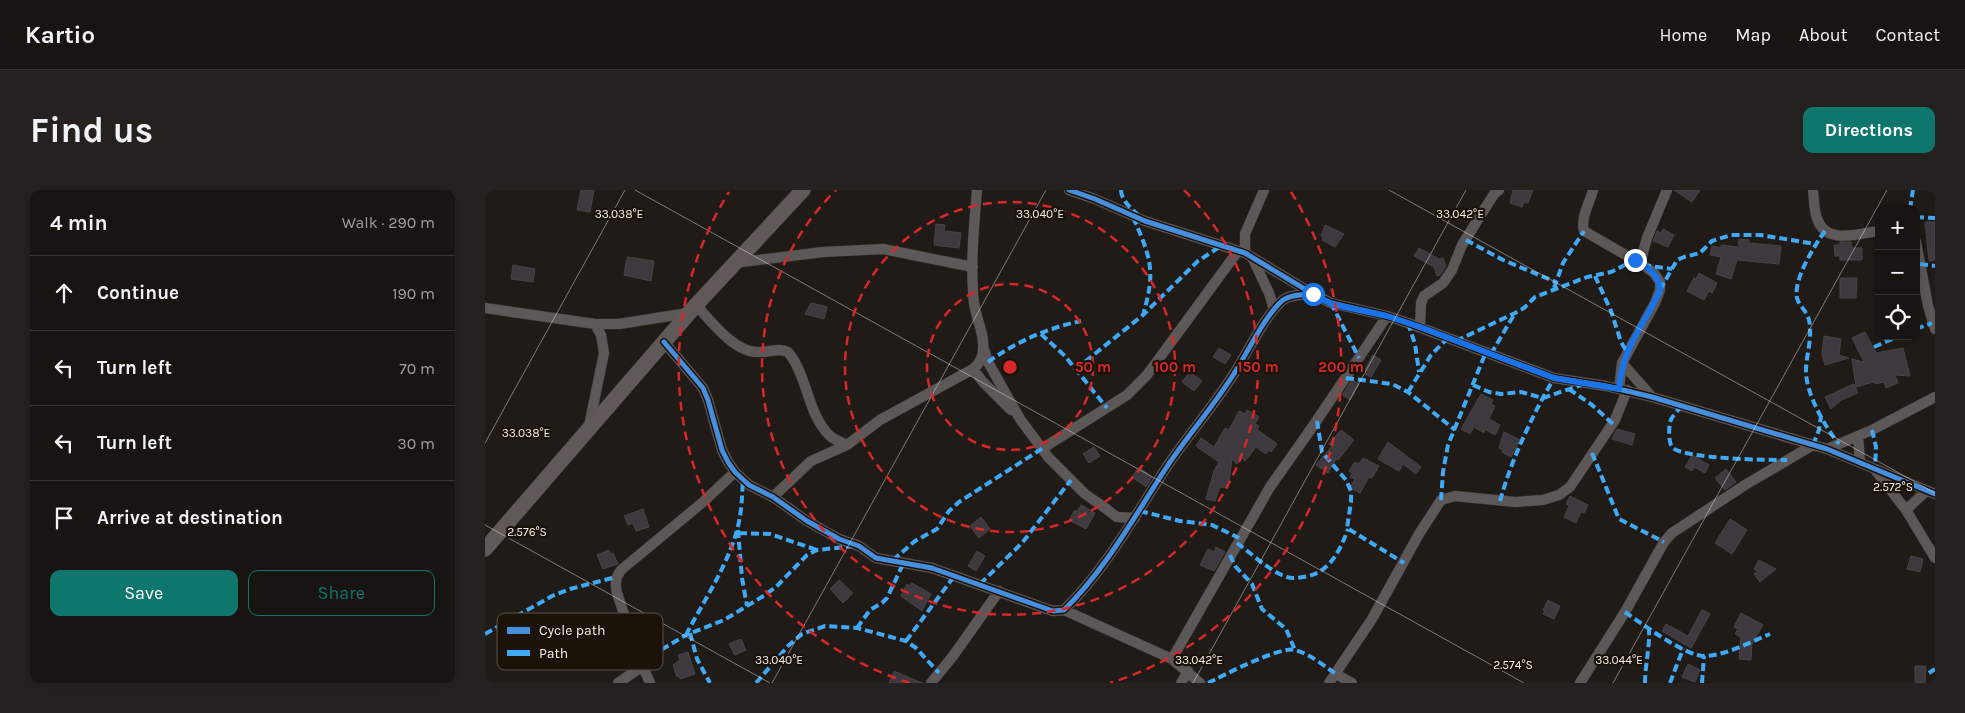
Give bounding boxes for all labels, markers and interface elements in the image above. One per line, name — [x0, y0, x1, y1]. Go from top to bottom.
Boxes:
text: Kartio — [25, 21, 95, 49]
text: Home — [1659, 24, 1707, 46]
text: Map — [1735, 24, 1771, 46]
text: About — [1799, 24, 1848, 46]
text: Contact — [1876, 24, 1940, 46]
button: Directions — [1803, 107, 1935, 153]
text: Find us — [30, 110, 153, 151]
map controls — [1875, 205, 1920, 340]
button: + — [1875, 205, 1920, 250]
text: 33.038°E — [595, 207, 643, 221]
text: 33.040°E — [1016, 207, 1064, 221]
text: 33.042°E — [1436, 207, 1484, 221]
text: 4 min — [50, 211, 108, 235]
text: Walk · 290 m — [342, 213, 435, 232]
route end — [1624, 249, 1647, 272]
button: − — [1875, 250, 1920, 295]
icon: ahead — [50, 279, 78, 307]
text: Continue — [97, 282, 179, 304]
route start — [1302, 283, 1325, 306]
text: 190 m — [392, 284, 435, 303]
button: locate — [1875, 295, 1920, 340]
icon: left — [50, 354, 78, 382]
text: Turn left — [97, 357, 172, 379]
centre of rings — [1001, 358, 1019, 376]
text: 50 m — [1075, 358, 1111, 376]
text: 100 m — [1154, 358, 1196, 376]
text: 150 m — [1237, 358, 1279, 376]
text: 200 m — [1318, 358, 1364, 376]
text: 70 m — [399, 359, 435, 378]
text: 33.038°E — [502, 426, 550, 440]
icon: left — [50, 429, 78, 457]
text: Turn left — [97, 432, 172, 454]
text: 30 m — [397, 434, 435, 453]
text: 2.572°S — [1873, 480, 1913, 494]
icon: arrive — [50, 504, 78, 532]
text: Arrive at destination — [97, 507, 283, 529]
text: 2.576°S — [507, 525, 547, 539]
button: Save — [50, 570, 238, 616]
button: Share — [248, 570, 435, 616]
legend — [497, 613, 663, 670]
text: Cycle path — [539, 622, 605, 639]
text: Path — [539, 645, 568, 662]
text: 33.040°E — [755, 653, 803, 667]
text: 33.042°E — [1175, 653, 1223, 667]
text: 33.044°E — [1595, 653, 1643, 667]
text: 2.574°S — [1493, 658, 1533, 672]

